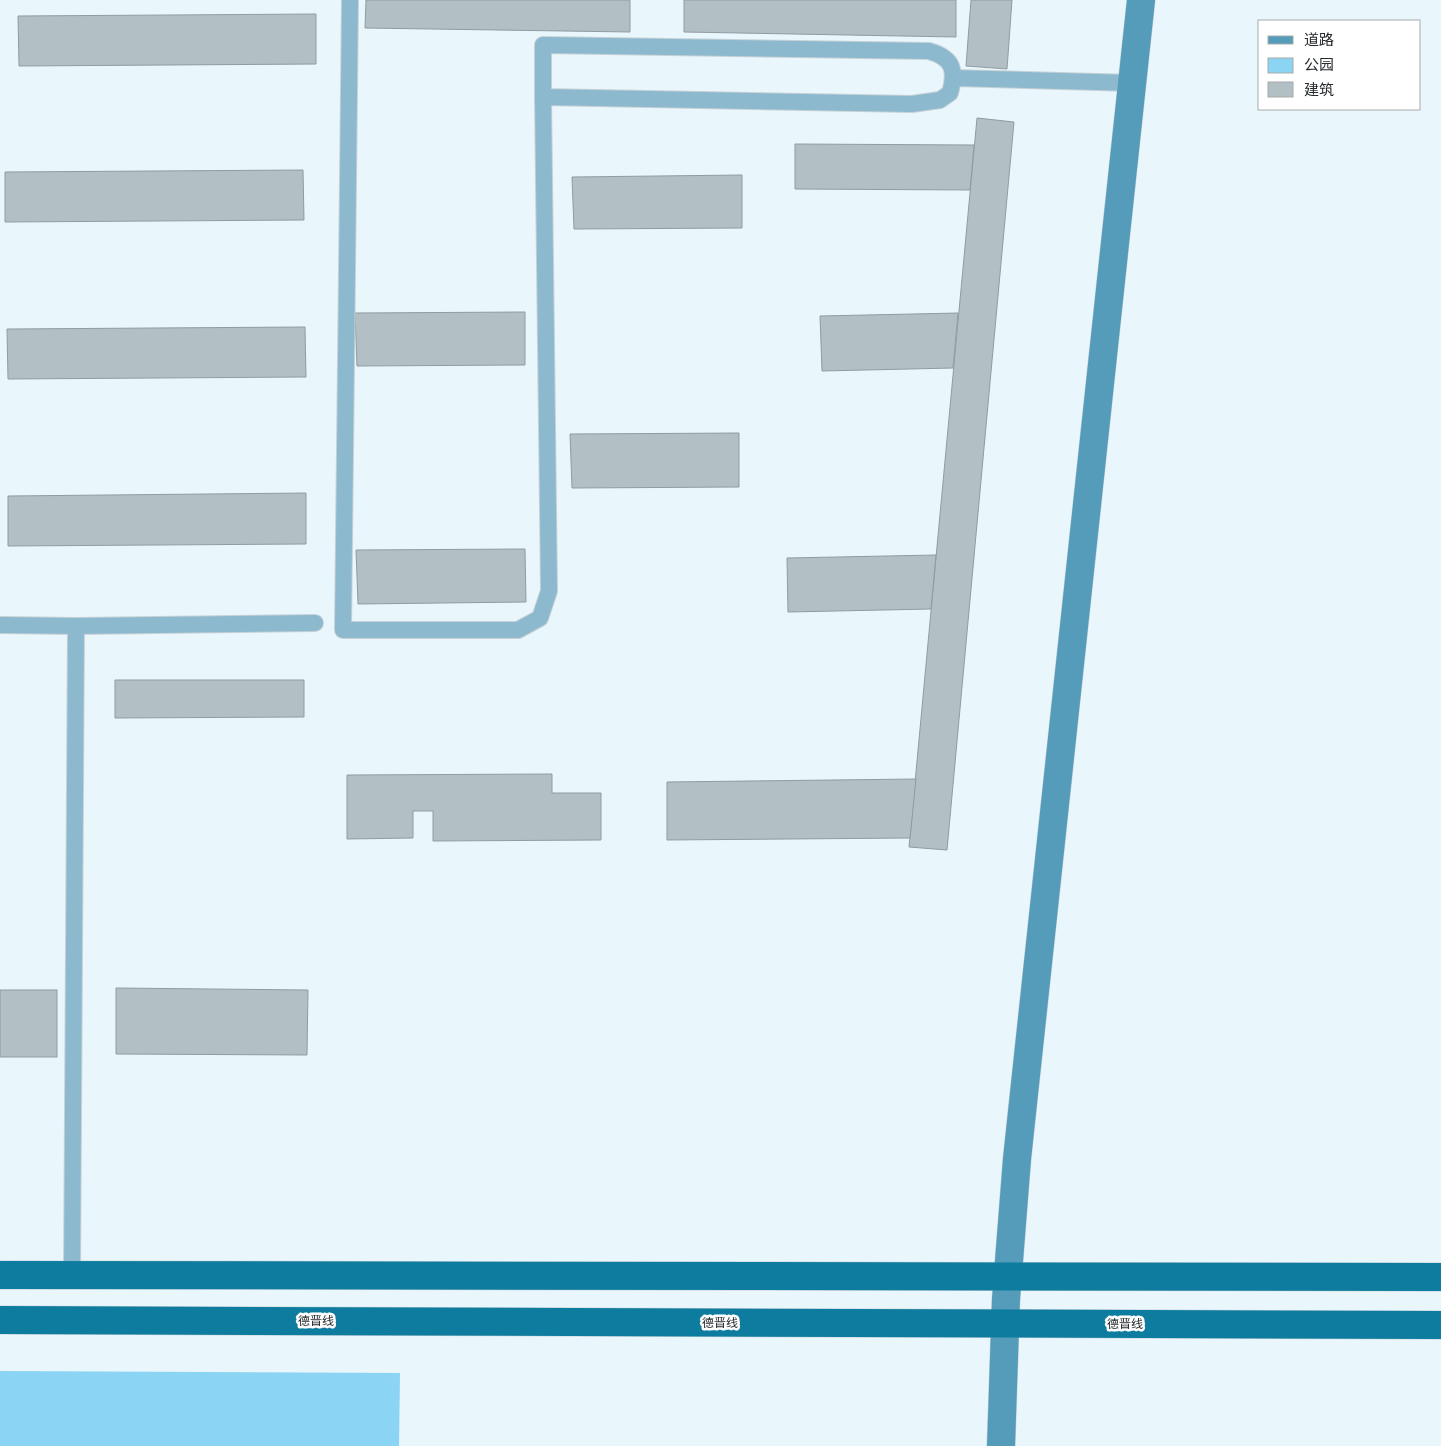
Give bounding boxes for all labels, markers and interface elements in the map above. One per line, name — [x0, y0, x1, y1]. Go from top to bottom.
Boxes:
legend — [1258, 20, 1421, 110]
text: 道路 — [1304, 30, 1334, 49]
text: 公园 — [1304, 55, 1334, 74]
text: 建筑 — [1304, 80, 1334, 99]
street label: 德晋线 — [298, 1313, 334, 1328]
street label: 德晋线 — [702, 1315, 738, 1330]
street label: 德晋线 — [1107, 1316, 1143, 1331]

